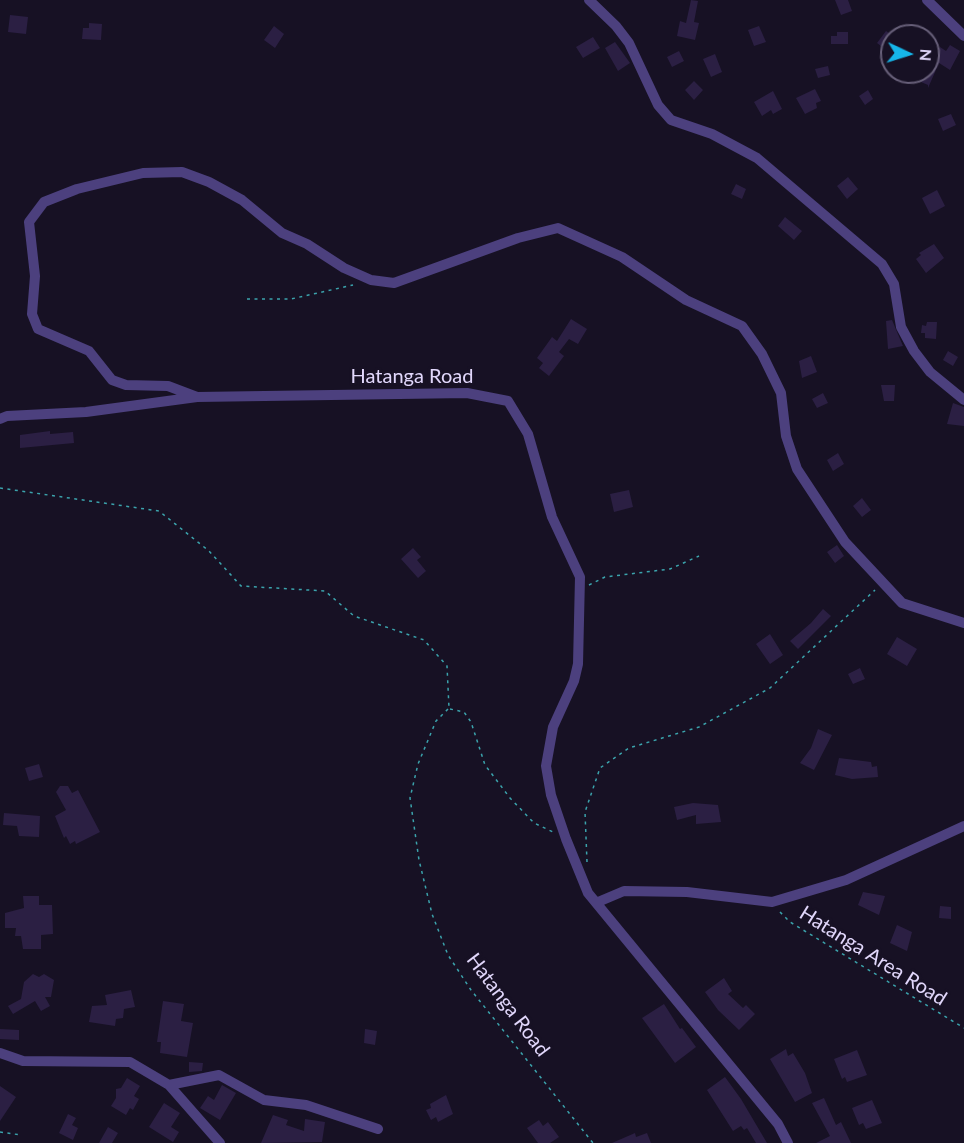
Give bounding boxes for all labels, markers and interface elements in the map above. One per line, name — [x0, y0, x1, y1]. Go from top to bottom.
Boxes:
north arrow — [880, 24, 940, 84]
text: N — [917, 48, 936, 62]
street label: Hatanga Road — [351, 365, 473, 389]
street label: Hatanga Area Road — [795, 901, 951, 1011]
street label: Hatanga Road — [461, 949, 555, 1061]

